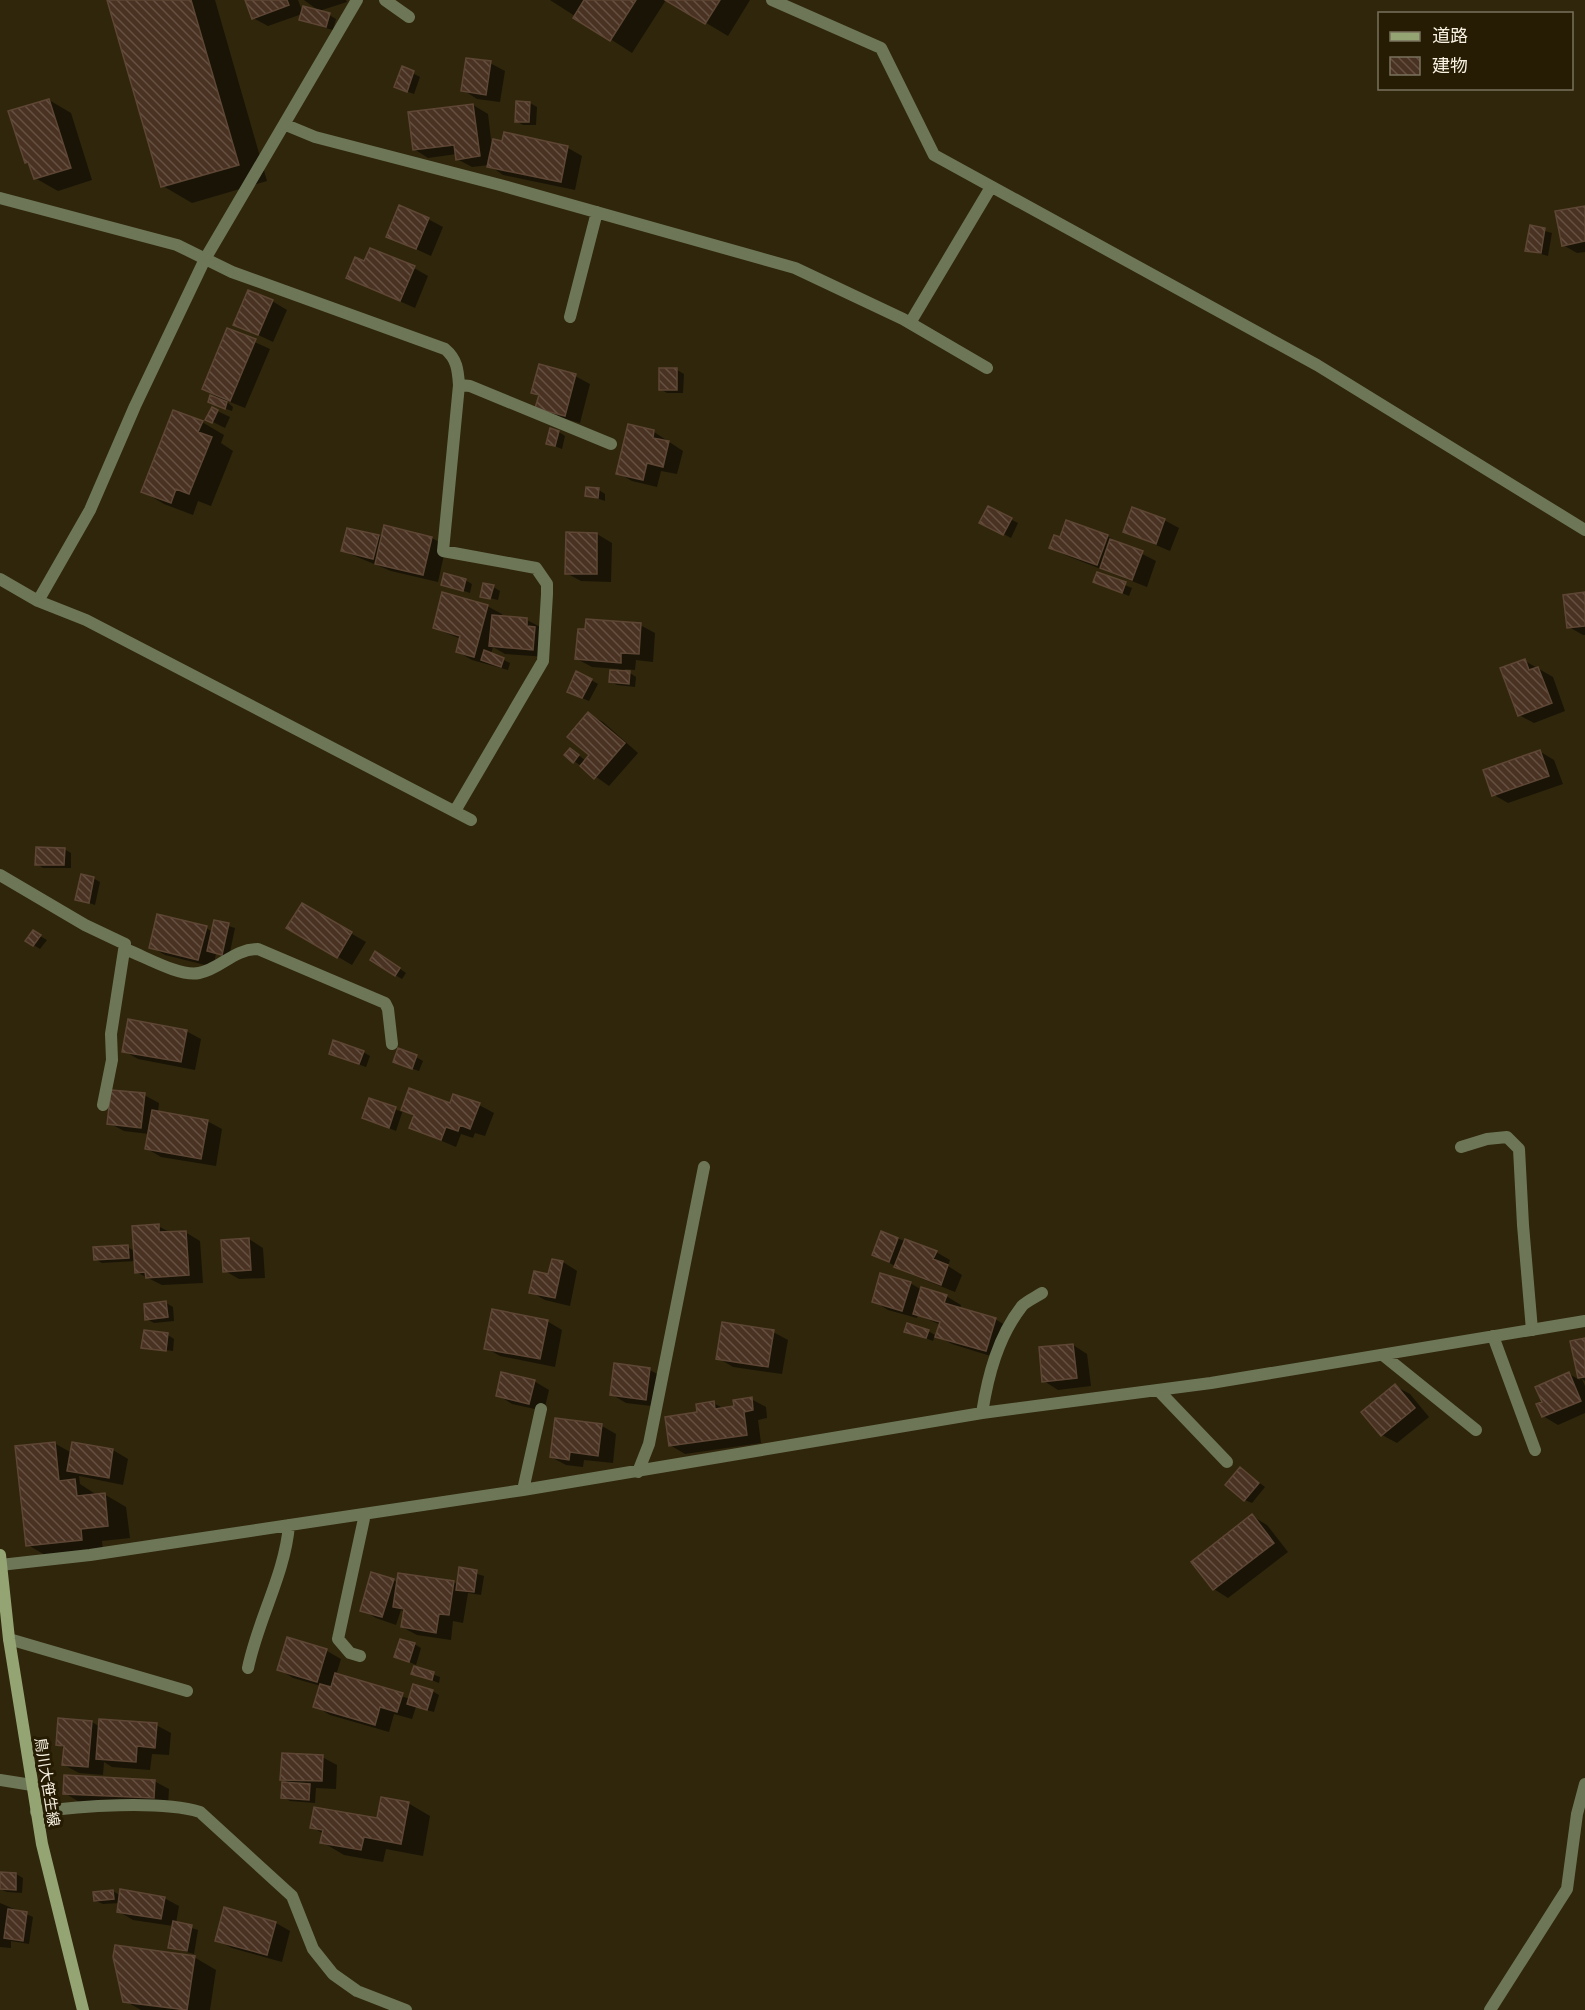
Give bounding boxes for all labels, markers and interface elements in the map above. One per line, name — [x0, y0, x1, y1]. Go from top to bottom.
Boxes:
legend — [1378, 12, 1573, 90]
text: 道路 — [1432, 25, 1468, 47]
text: 建物 — [1432, 55, 1468, 77]
street label: 鳥川大笹生線 — [31, 1736, 63, 1828]

